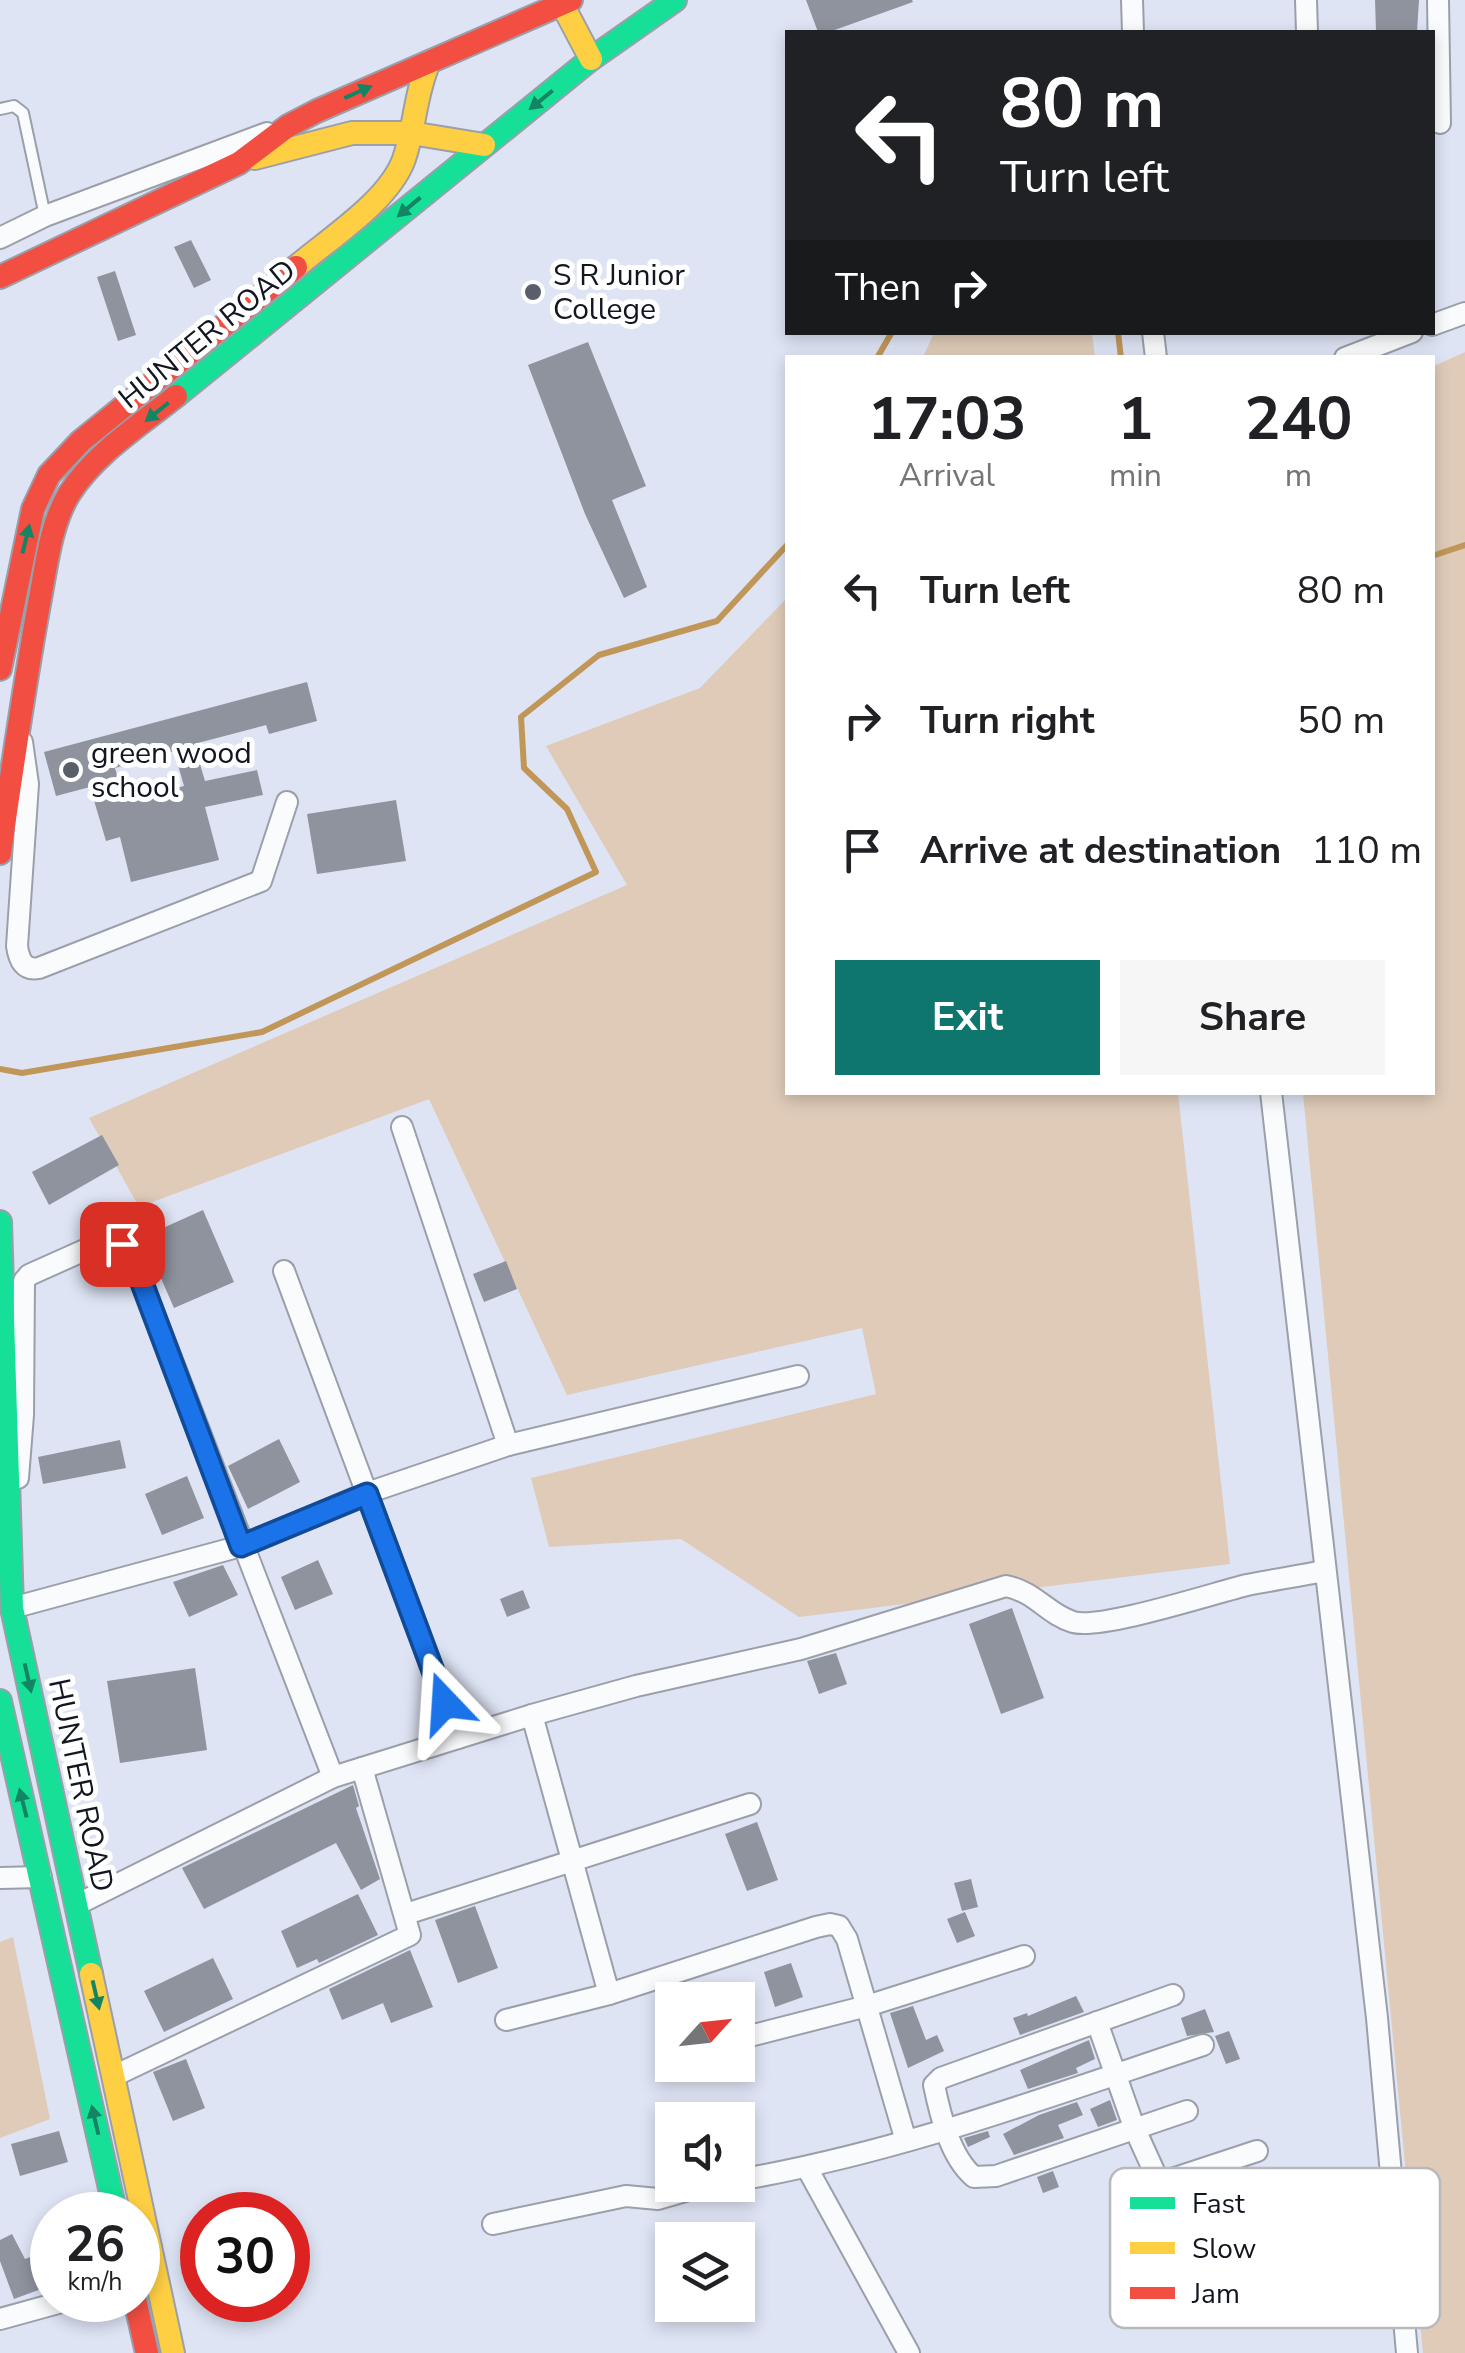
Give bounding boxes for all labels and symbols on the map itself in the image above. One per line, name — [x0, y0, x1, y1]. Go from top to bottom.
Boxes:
one-way arrow — [343, 84, 373, 100]
one-way arrow — [528, 89, 553, 110]
one-way arrow — [397, 195, 422, 217]
street label: HUNTER ROAD — [110, 250, 304, 419]
place label: S R Junior College — [553, 255, 685, 330]
marker: S R Junior College — [522, 281, 544, 303]
one-way arrow — [144, 401, 170, 422]
one-way arrow — [18, 523, 34, 554]
place label: green wood school — [91, 733, 252, 808]
marker: green wood school — [60, 759, 82, 781]
pin — [80, 1202, 165, 1287]
position arrow — [393, 1651, 497, 1755]
one-way arrow — [21, 1662, 36, 1693]
street label: HUNTER ROAD — [38, 1675, 123, 1895]
one-way arrow — [15, 1787, 30, 1818]
one-way arrow — [89, 1980, 104, 2011]
north arrow — [655, 1982, 755, 2082]
one-way arrow — [87, 2104, 102, 2135]
legend — [1110, 2168, 1440, 2328]
text: Fast — [1192, 2185, 1245, 2223]
speed limit sign: 30 — [180, 2192, 310, 2322]
text: Slow — [1192, 2230, 1256, 2268]
text: Jam — [1191, 2275, 1240, 2313]

